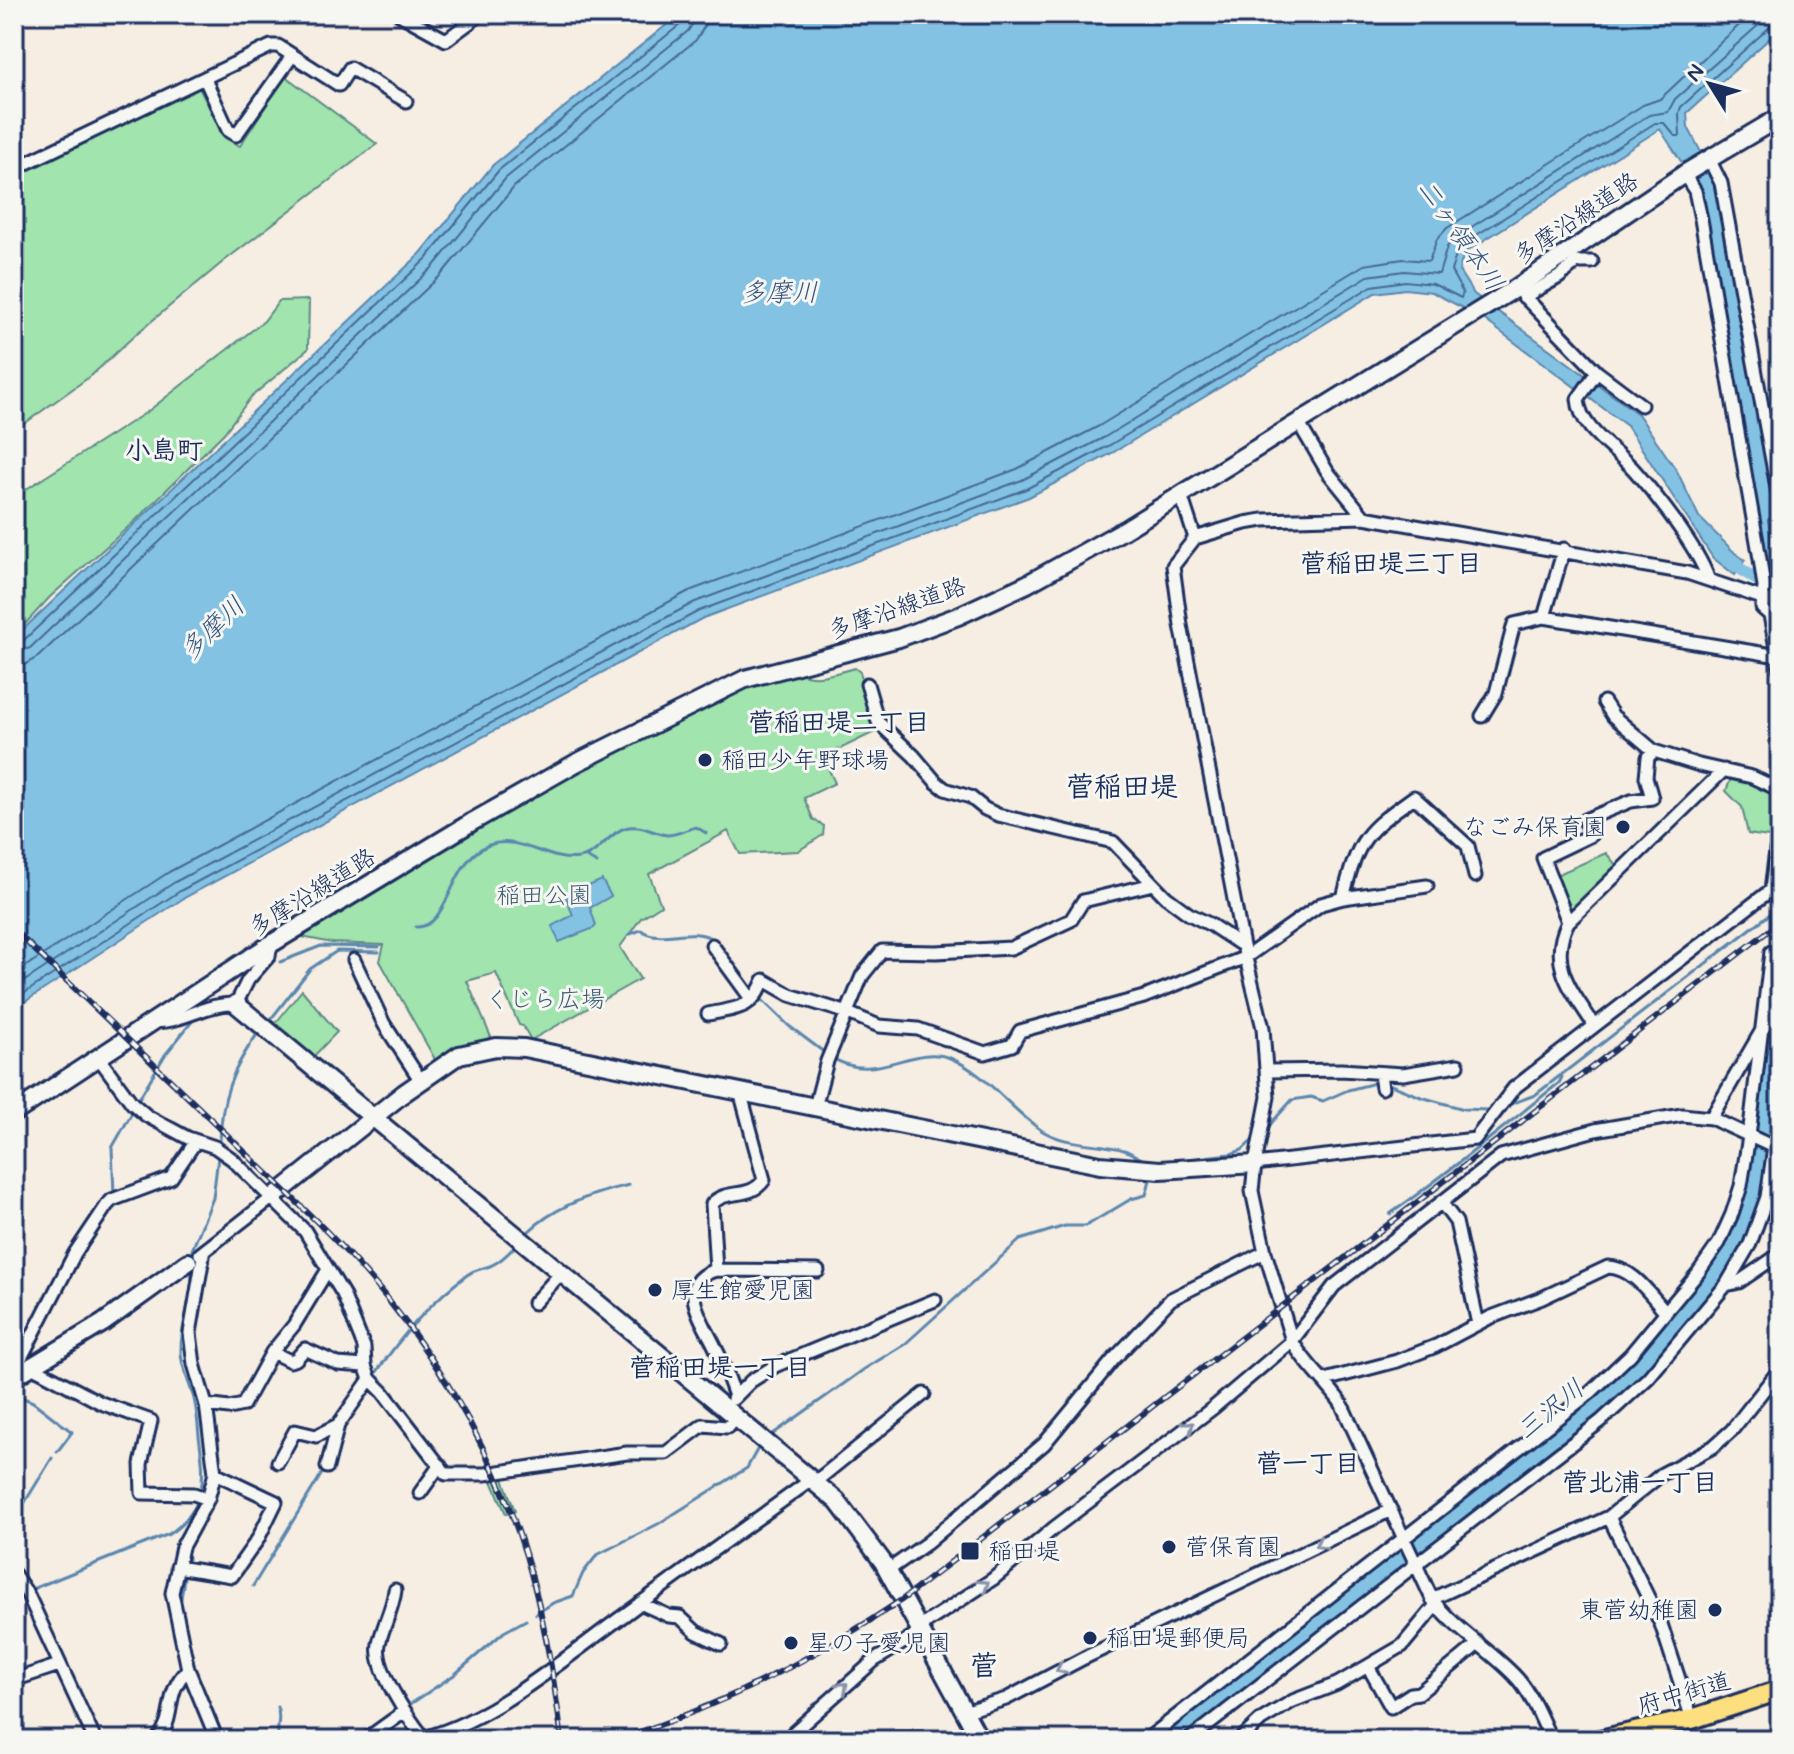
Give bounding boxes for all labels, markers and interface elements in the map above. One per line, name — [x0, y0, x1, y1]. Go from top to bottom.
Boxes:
north arrow — [1670, 44, 1750, 124]
text: N — [1680, 59, 1711, 87]
street label: 多摩沿線道路 — [1508, 166, 1645, 272]
water label: 二ヶ領本川 — [1408, 173, 1511, 299]
water label: 多摩川 — [740, 277, 818, 311]
district label: 小島町 — [125, 435, 203, 469]
district label: 菅稲田堤三丁目 — [1300, 548, 1482, 582]
street label: 多摩沿線道路 — [824, 571, 971, 648]
water label: 多摩川 — [174, 590, 253, 669]
district label: 菅稲田堤二丁目 — [748, 707, 930, 741]
place label: 稲田少年野球場 — [721, 746, 889, 777]
marker: 稲田少年野球場 — [696, 751, 714, 769]
district label: 菅稲田堤 — [1066, 770, 1178, 807]
place label: なごみ保育園 — [1463, 813, 1607, 844]
marker: なごみ保育園 — [1614, 818, 1632, 836]
street label: 多摩沿線道路 — [244, 842, 382, 945]
park label: 稲田公園 — [496, 881, 592, 912]
park label: くじら広場 — [485, 985, 605, 1016]
place label: 厚生館愛児園 — [671, 1276, 815, 1307]
marker: 厚生館愛児園 — [646, 1281, 664, 1299]
district label: 菅稲田堤一丁目 — [629, 1352, 811, 1386]
water label: 三沢川 — [1510, 1373, 1592, 1448]
one-way arrow — [1180, 1421, 1195, 1435]
district label: 菅一丁目 — [1256, 1448, 1360, 1482]
district label: 菅北浦一丁目 — [1562, 1467, 1718, 1501]
place label: 菅保育園 — [1185, 1533, 1281, 1564]
one-way arrow — [1314, 1534, 1329, 1549]
place label: 稲田堤 — [988, 1537, 1060, 1568]
marker: 菅保育園 — [1160, 1538, 1178, 1556]
marker: 稲田堤 — [959, 1540, 981, 1562]
one-way arrow — [975, 1580, 989, 1595]
place label: 東菅幼稚園 — [1579, 1596, 1699, 1627]
marker: 東菅幼稚園 — [1706, 1601, 1724, 1619]
place label: 稲田堤郵便局 — [1106, 1624, 1250, 1655]
place label: 星の子愛児園 — [807, 1629, 951, 1660]
marker: 稲田堤郵便局 — [1081, 1629, 1099, 1647]
marker: 星の子愛児園 — [782, 1634, 800, 1652]
district label: 菅 — [970, 1649, 998, 1686]
one-way arrow — [1055, 1660, 1070, 1675]
street label: 府中街道 — [1634, 1666, 1735, 1723]
one-way arrow — [833, 1682, 848, 1697]

